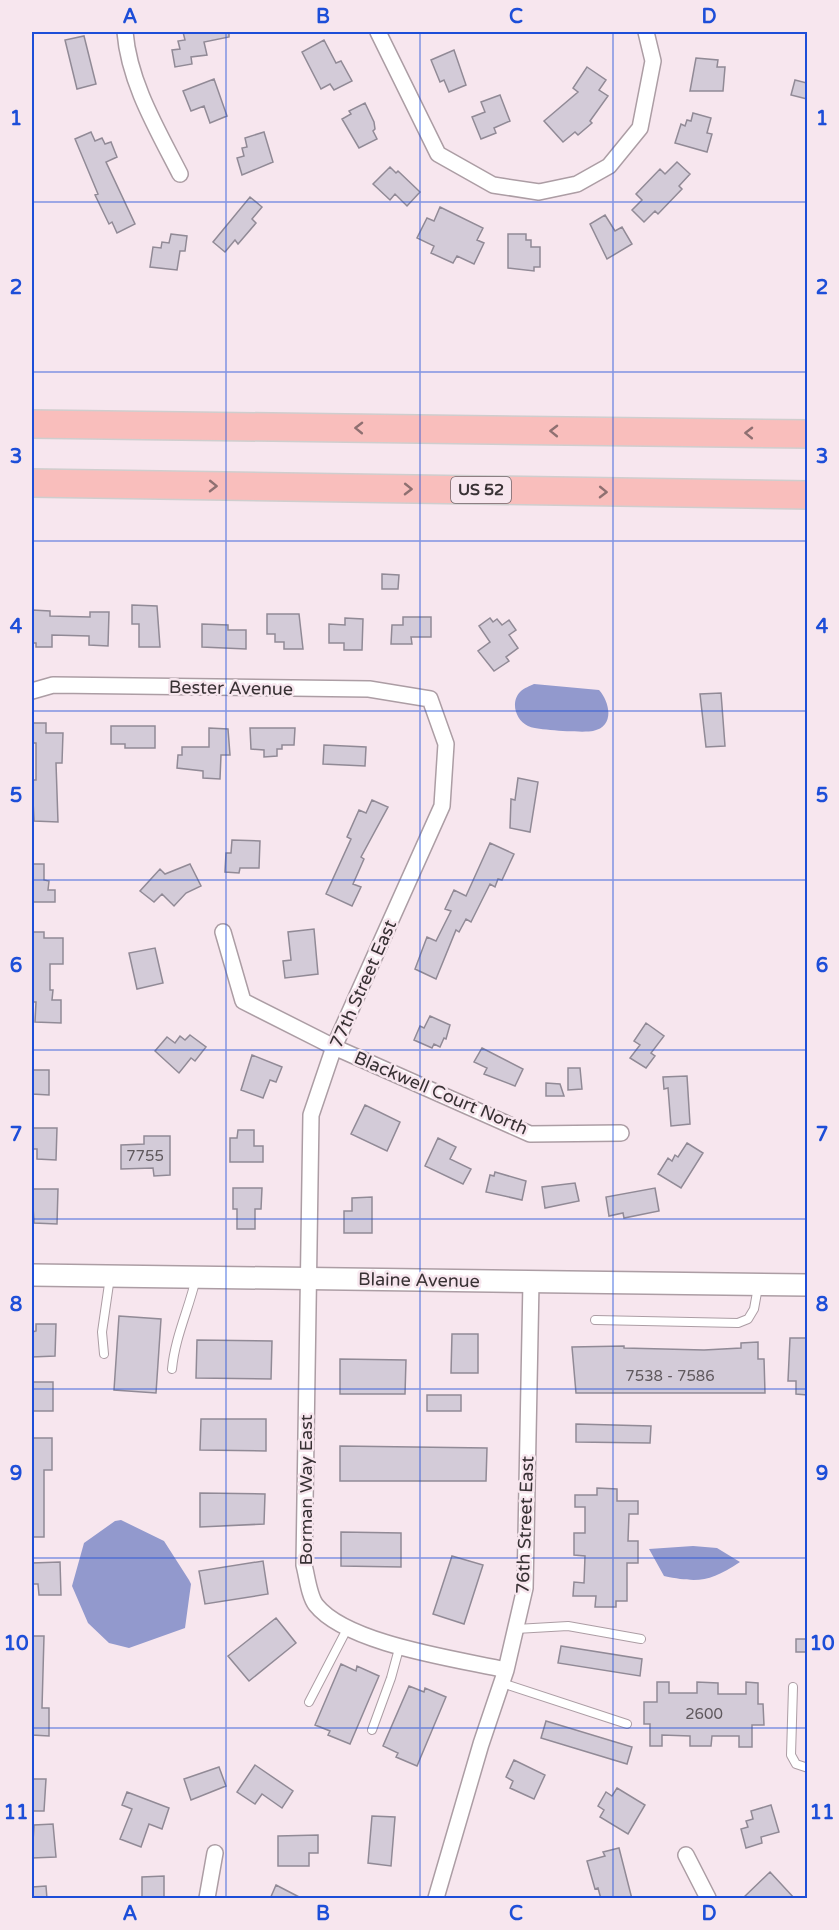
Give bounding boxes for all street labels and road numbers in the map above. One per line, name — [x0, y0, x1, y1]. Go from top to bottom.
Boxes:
road number: US 52 — [451, 477, 511, 503]
street label: Bester Avenue — [169, 676, 293, 700]
street label: 77th Street East — [325, 916, 401, 1052]
street label: Blackwell Court North — [351, 1046, 531, 1140]
street label: Blaine Avenue — [358, 1268, 480, 1292]
street label: Borman Way East — [295, 1414, 317, 1566]
street label: 76th Street East — [512, 1455, 538, 1594]

